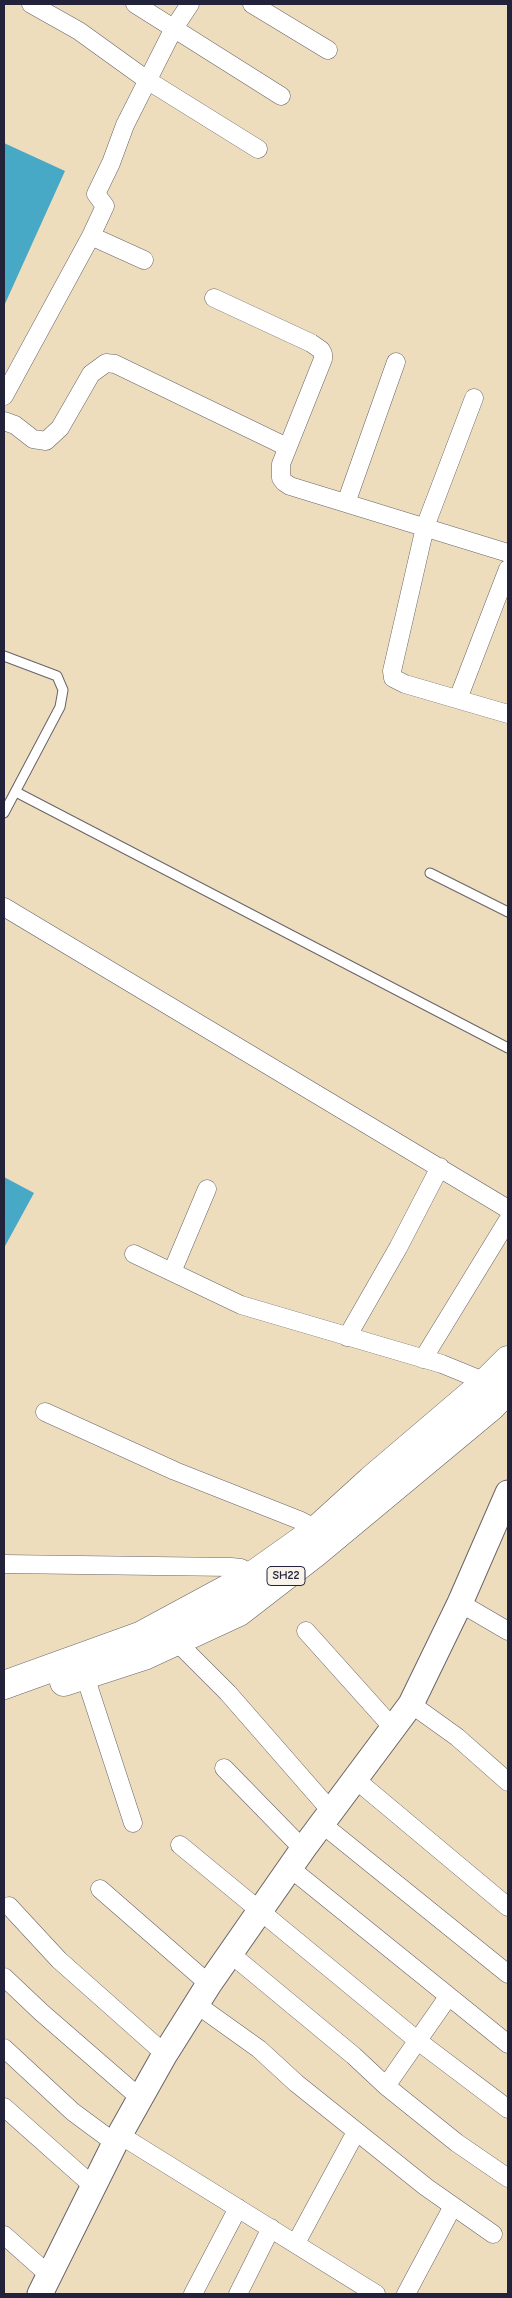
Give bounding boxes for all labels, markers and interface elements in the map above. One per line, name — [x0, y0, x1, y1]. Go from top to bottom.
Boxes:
road number: SH22 — [267, 1566, 305, 1585]

